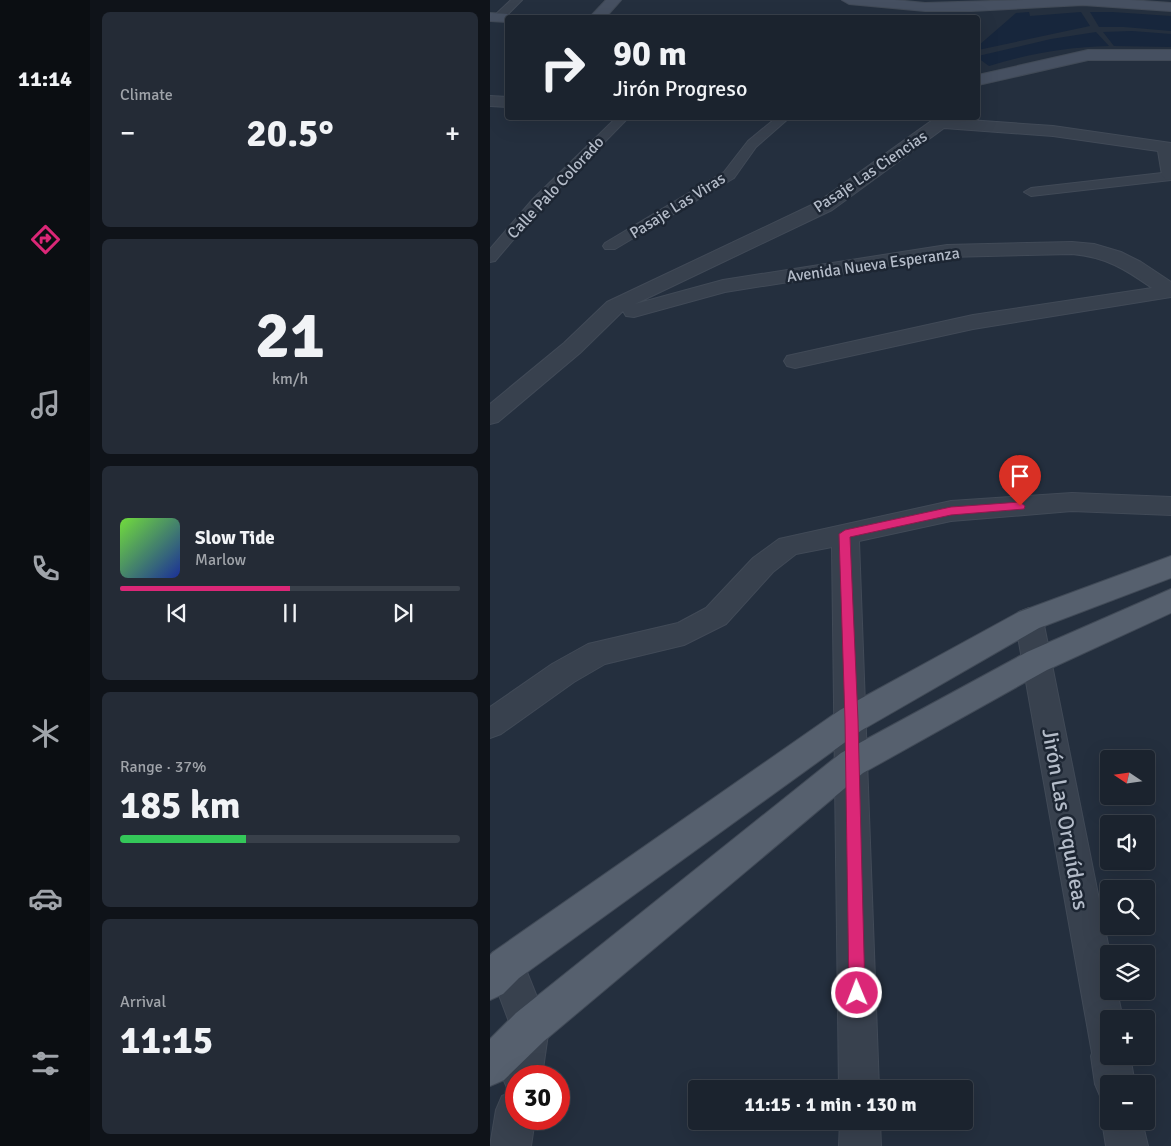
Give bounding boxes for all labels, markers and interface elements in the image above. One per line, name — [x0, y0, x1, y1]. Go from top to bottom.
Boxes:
text: 90 m — [613, 32, 687, 75]
icon: right — [530, 35, 595, 100]
text: 11:14 — [18, 65, 72, 92]
text: Jirón Progreso — [613, 75, 747, 102]
text: Climate — [120, 85, 173, 105]
text: 20.5° — [246, 110, 334, 157]
text: − — [120, 116, 135, 150]
text: + — [445, 116, 460, 150]
street label: Pasaje Las Ciencias — [810, 126, 931, 217]
street label: Calle Palo Colorado — [503, 132, 608, 243]
street label: Pasaje Las Viras — [626, 168, 729, 243]
icon: directions — [28, 222, 63, 257]
street label: Avenida Nueva Esperanza — [785, 243, 961, 287]
text: 21 — [255, 296, 325, 376]
text: km/h — [272, 369, 308, 389]
icon: music — [28, 387, 63, 422]
pin — [999, 455, 1041, 506]
icon: arrive — [1006, 462, 1034, 490]
text: Slow Tide — [195, 526, 275, 550]
text: Marlow — [195, 550, 246, 570]
icon: phone — [28, 551, 63, 586]
icon: previous — [163, 599, 191, 627]
icon: pause — [276, 599, 304, 627]
icon: next — [389, 599, 417, 627]
icon: climate — [28, 716, 63, 751]
street label: Jirón Las Orquídeas — [1036, 726, 1095, 912]
north arrow — [1100, 750, 1155, 805]
map controls — [1100, 750, 1155, 1130]
text: Range · 37% — [120, 757, 206, 777]
text: 185 km — [120, 782, 241, 829]
button: sound — [1100, 815, 1155, 870]
button: search — [1100, 880, 1155, 935]
icon: car — [28, 881, 63, 916]
button: layers — [1100, 945, 1155, 1000]
position arrow — [830, 966, 882, 1018]
text: Arrival — [120, 992, 166, 1012]
button: + — [1100, 1010, 1155, 1065]
text: 11:15 — [120, 1017, 213, 1064]
icon: filters — [28, 1046, 63, 1081]
speed limit sign: 30 — [505, 1065, 570, 1130]
button: − — [1100, 1075, 1155, 1130]
text: 11:15 · 1 min · 130 m — [744, 1093, 917, 1117]

